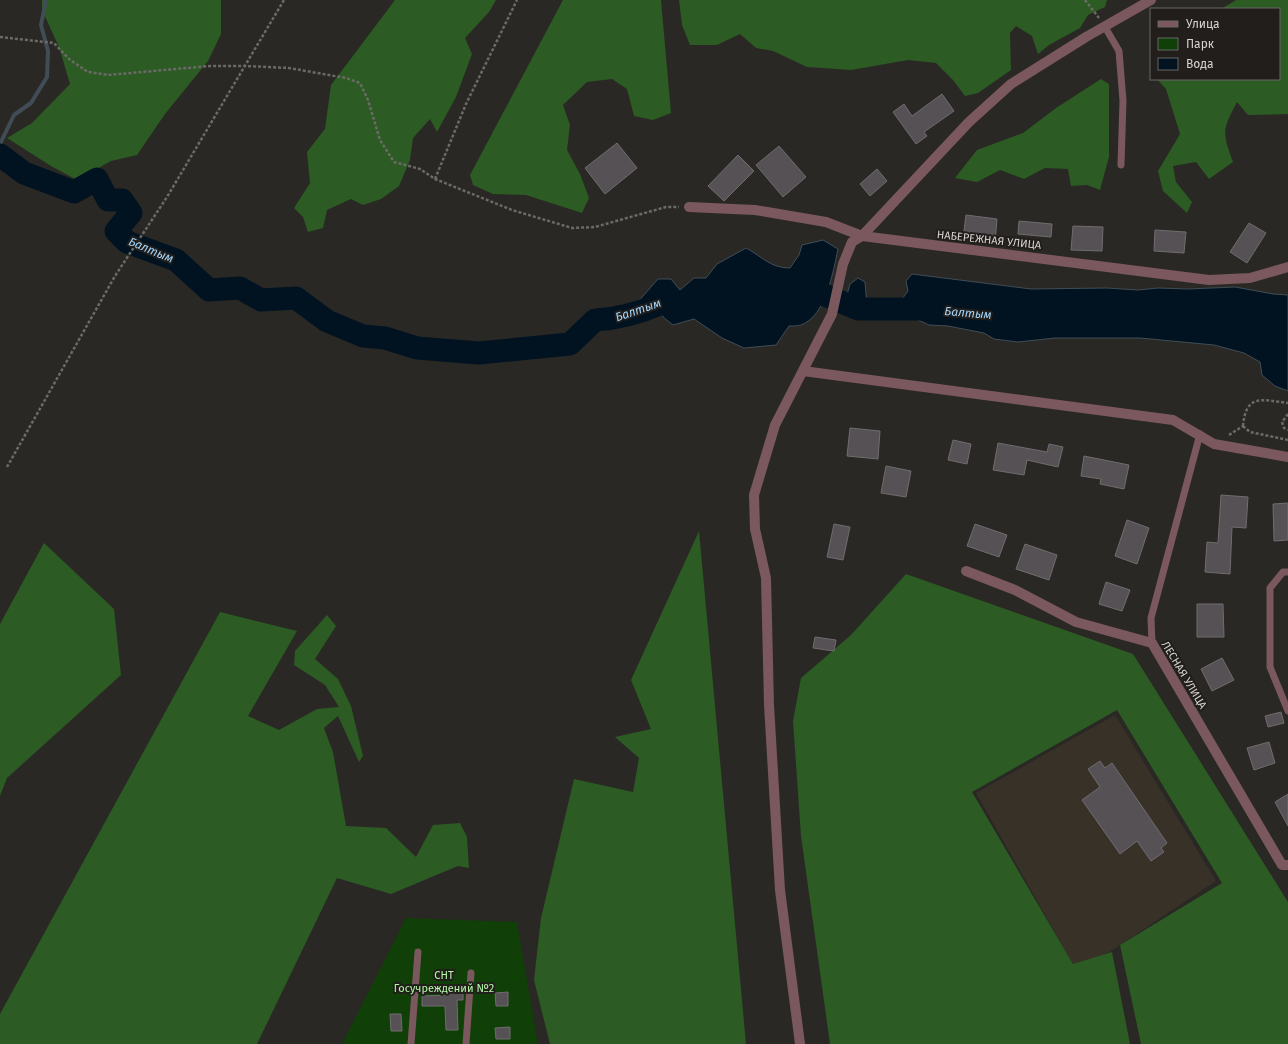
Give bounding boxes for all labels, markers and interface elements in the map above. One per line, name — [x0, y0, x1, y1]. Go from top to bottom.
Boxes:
legend — [1150, 8, 1280, 80]
text: Улица — [1186, 17, 1220, 31]
text: Парк — [1186, 37, 1215, 51]
text: Вода — [1186, 57, 1213, 71]
street label: НАБЕРЕЖНАЯ УЛИЦА — [936, 228, 1042, 252]
water label: Балтым — [126, 234, 176, 266]
water label: Балтым — [613, 296, 663, 324]
water label: Балтым — [944, 304, 992, 322]
street label: ЛЕСНАЯ УЛИЦА — [1159, 639, 1210, 712]
park label: СНТ Госучреждений №2 — [394, 969, 494, 995]

